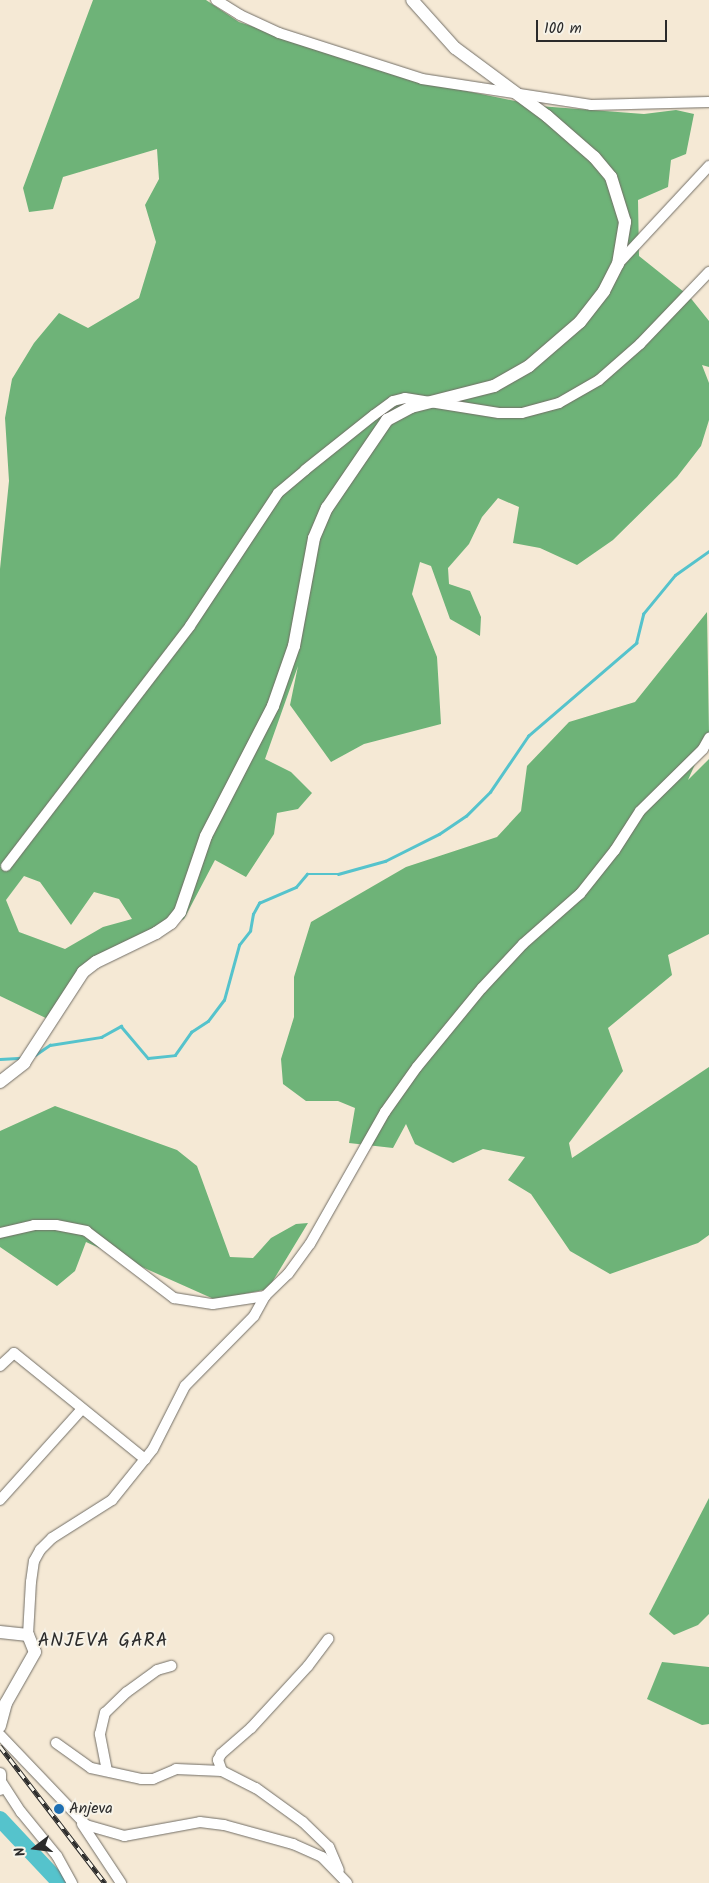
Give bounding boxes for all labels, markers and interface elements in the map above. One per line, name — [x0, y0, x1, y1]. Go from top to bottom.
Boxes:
scale bar — [539, 10, 670, 42]
text: 100 m — [544, 17, 582, 41]
district label: ANJEVA GARA — [36, 1631, 170, 1653]
place label: Anjeva — [69, 1799, 113, 1819]
marker: Anjeva — [53, 1803, 65, 1815]
north arrow — [10, 1823, 60, 1873]
text: N — [9, 1845, 32, 1859]

